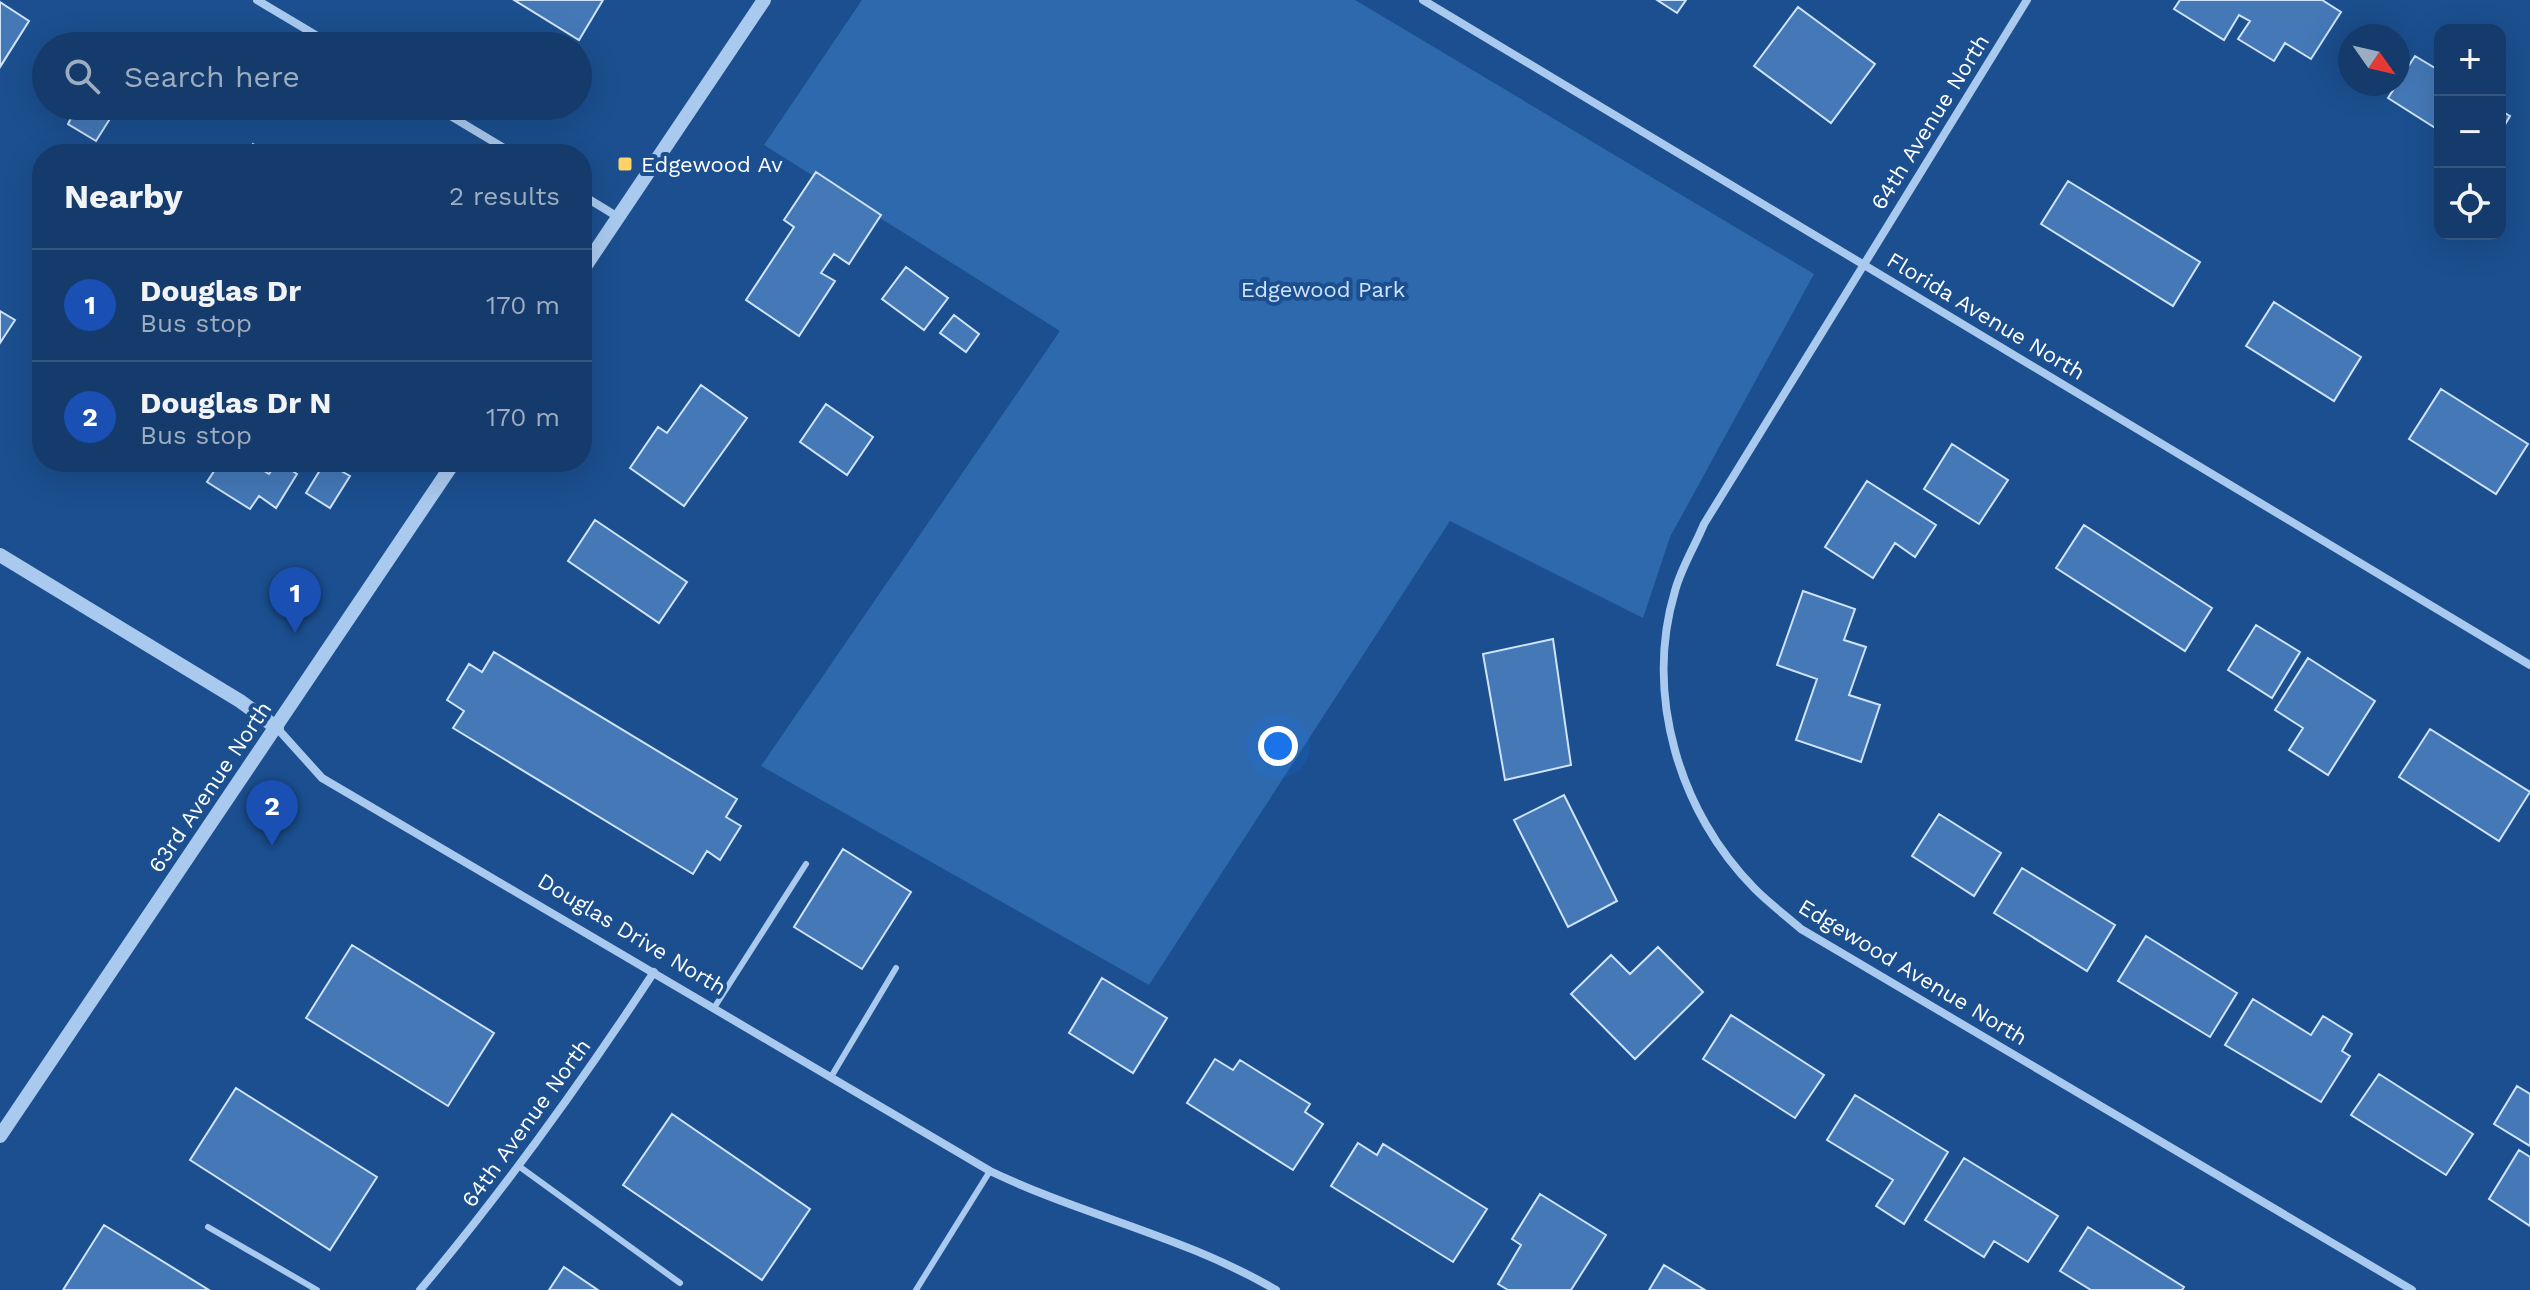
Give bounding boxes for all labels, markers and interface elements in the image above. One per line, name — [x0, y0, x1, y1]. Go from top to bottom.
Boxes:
north arrow — [2338, 24, 2410, 96]
map controls — [2434, 24, 2506, 240]
button: + — [2434, 24, 2506, 96]
street label: 64th Avenue North — [1866, 30, 1994, 214]
search box — [32, 32, 592, 120]
icon: search — [60, 54, 104, 98]
text: Search here — [124, 59, 300, 94]
button: − — [2434, 96, 2506, 168]
place label: Edgewood Av — [641, 152, 783, 177]
marker: Edgewood Av — [616, 155, 634, 173]
button: locate — [2434, 168, 2506, 240]
text: Nearby — [64, 176, 183, 216]
text: 2 results — [449, 181, 560, 211]
street label: Florida Avenue North — [1883, 247, 2089, 385]
text: Douglas Dr — [140, 273, 301, 308]
park label: Edgewood Park — [1241, 277, 1405, 302]
text: 1 — [84, 290, 96, 320]
text: 170 m — [486, 290, 560, 320]
text: Bus stop — [140, 308, 252, 338]
text: Douglas Dr N — [140, 385, 332, 420]
text: 2 — [82, 402, 98, 432]
text: 170 m — [486, 402, 560, 432]
text: Bus stop — [140, 420, 252, 450]
pin: 1 — [269, 567, 321, 633]
street label: 63rd Avenue North — [143, 697, 277, 877]
your location — [1258, 726, 1298, 766]
pin: 2 — [246, 780, 298, 846]
street label: Douglas Drive North — [533, 868, 731, 1000]
street label: Edgewood Avenue North — [1794, 894, 2032, 1050]
street label: 64th Avenue North — [457, 1034, 595, 1212]

